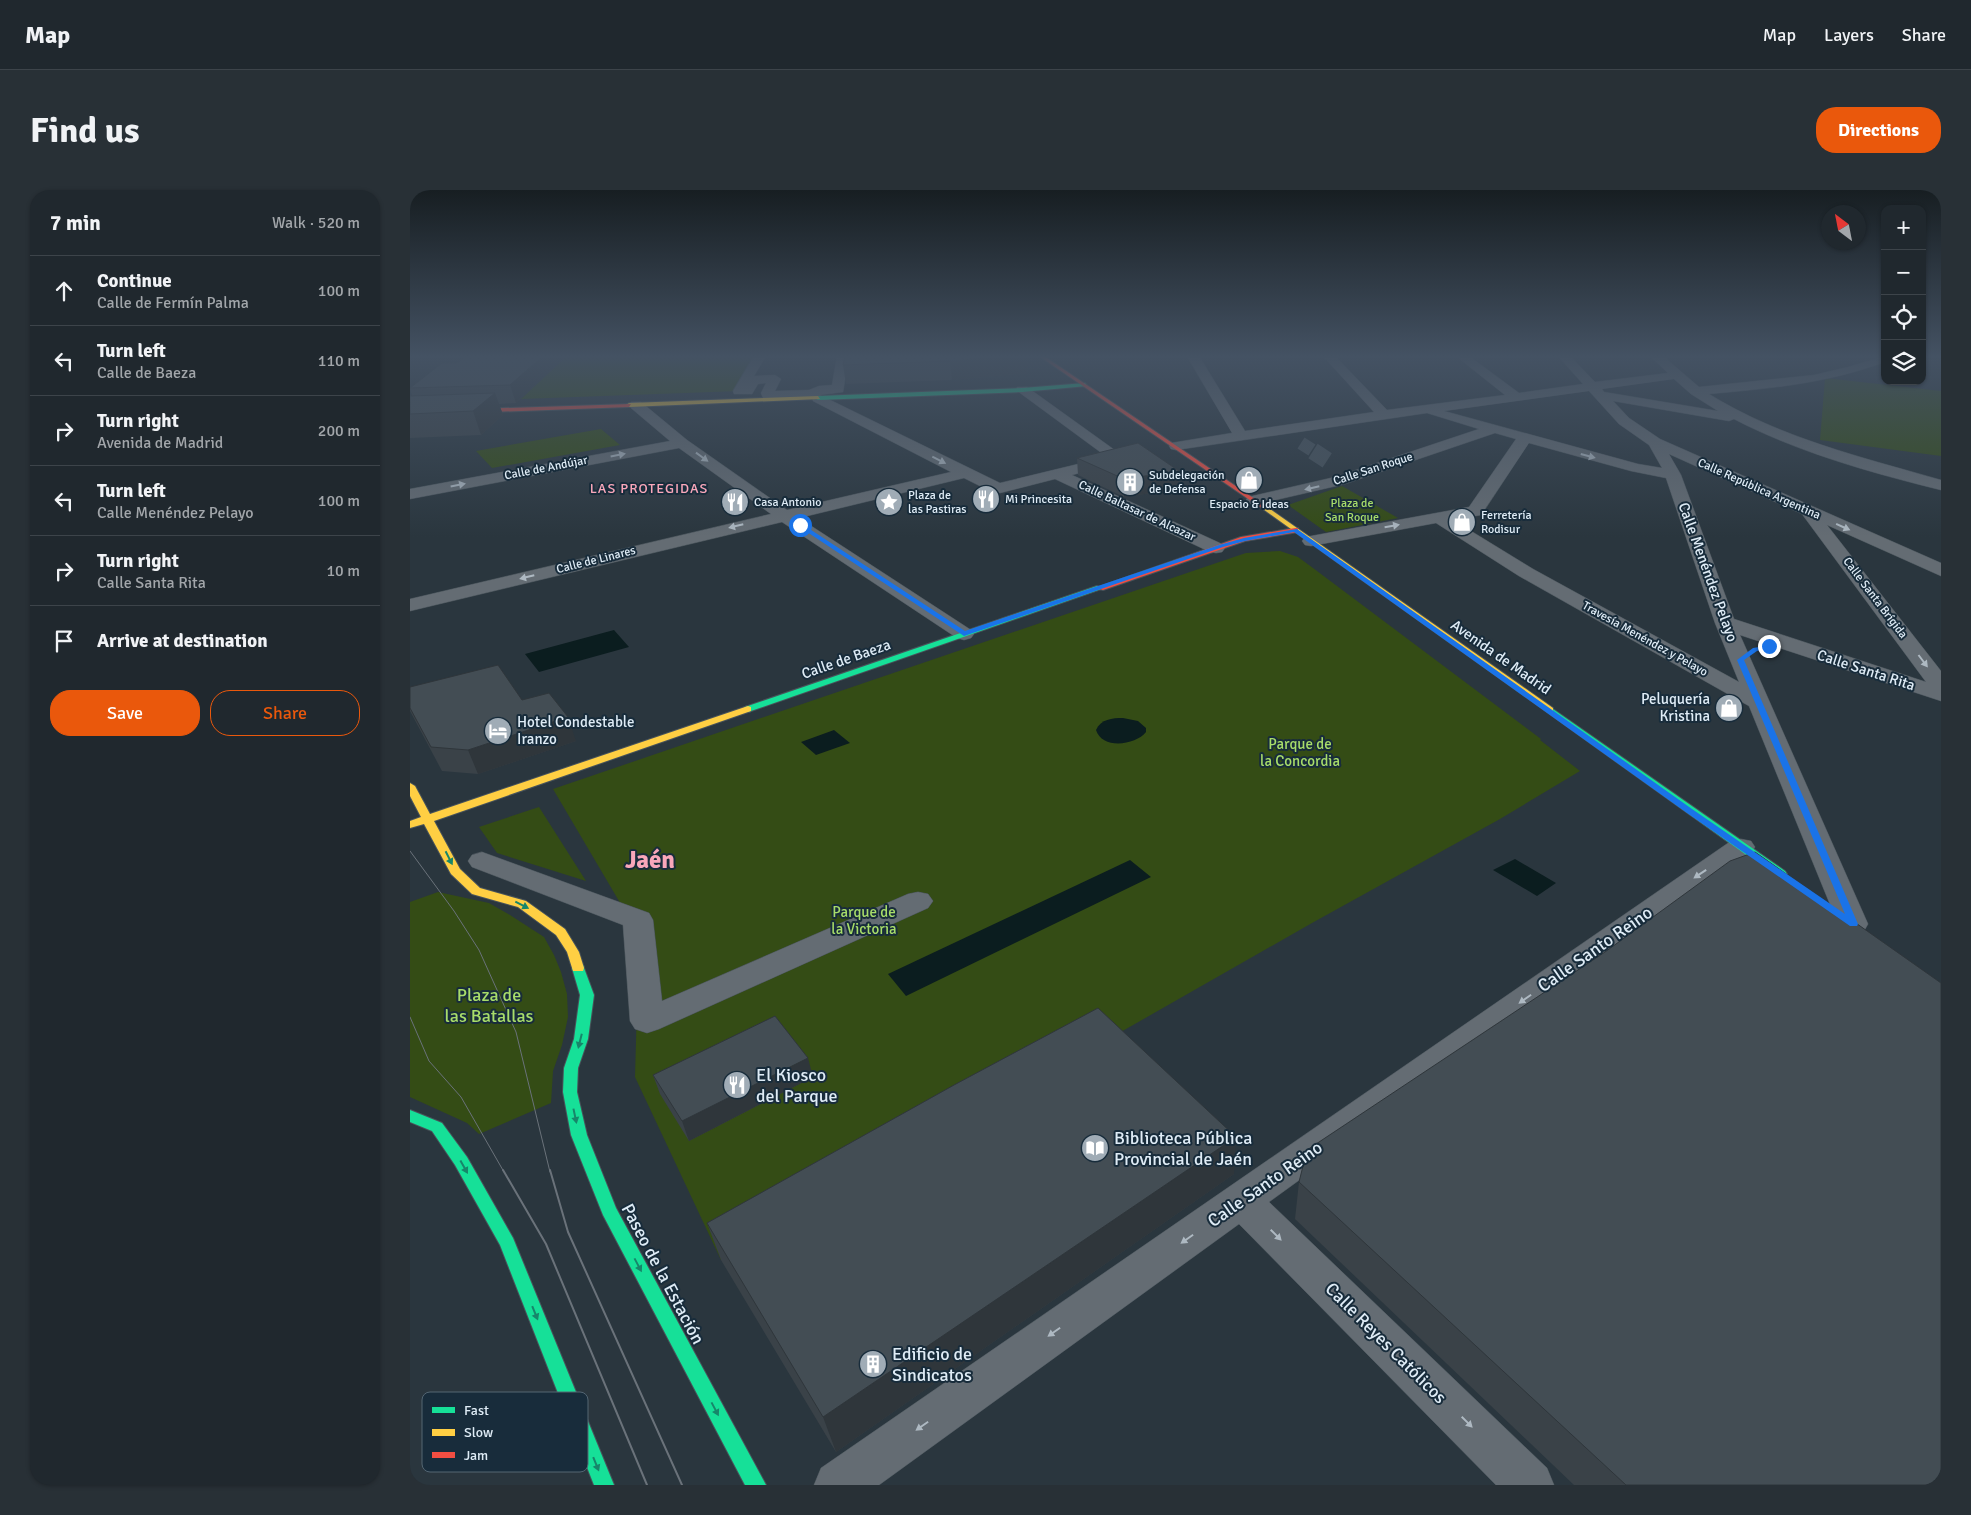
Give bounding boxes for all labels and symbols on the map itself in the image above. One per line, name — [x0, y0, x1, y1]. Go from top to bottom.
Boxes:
north arrow — [1821, 205, 1866, 250]
street label: Calle San Roque — [1331, 449, 1415, 489]
one-way arrow — [610, 450, 626, 458]
street label: Calle de Andújar — [503, 452, 589, 483]
one-way arrow — [695, 452, 709, 462]
one-way arrow — [1581, 452, 1596, 460]
street label: Calle República Argentina — [1695, 455, 1823, 523]
one-way arrow — [932, 456, 946, 464]
shop icon: Espacio & Ideas — [1234, 465, 1264, 495]
building icon: Subdelegación de Defensa — [1115, 467, 1145, 497]
place label: Subdelegación de Defensa — [1149, 468, 1225, 497]
street label: Calle Baltasar de Alcazar — [1076, 477, 1198, 545]
district label: LAS PROTEGIDAS — [590, 480, 708, 497]
one-way arrow — [450, 481, 466, 489]
restaurant icon: Mi Princesita — [971, 484, 1001, 514]
one-way arrow — [1304, 484, 1319, 492]
restaurant icon: Casa Antonio — [720, 487, 750, 517]
place icon: Plaza de las Pastiras — [874, 487, 904, 517]
place label: Plaza de las Pastiras — [908, 488, 967, 517]
place label: Mi Princesita — [1005, 492, 1072, 507]
place label: Casa Antonio — [754, 495, 821, 510]
park label: Plaza de San Roque — [1325, 496, 1379, 525]
place label: Espacio & Ideas — [1209, 497, 1289, 512]
street label: Calle Menéndez Pelayo — [1674, 500, 1742, 644]
shop icon: Ferretería Rodisur — [1447, 507, 1477, 537]
place label: Ferretería Rodisur — [1481, 508, 1532, 537]
route start — [789, 514, 812, 537]
one-way arrow — [1385, 521, 1401, 529]
one-way arrow — [728, 522, 743, 530]
one-way arrow — [1836, 523, 1850, 531]
street label: Calle de Linares — [555, 543, 637, 577]
street label: Calle Santa Brígida — [1840, 554, 1910, 642]
one-way arrow — [519, 573, 534, 581]
street label: Travesía Menéndez y Pelayo — [1580, 598, 1710, 680]
street label: Avenida de Madrid — [1447, 616, 1555, 698]
street label: Calle de Baeza — [799, 635, 893, 683]
route end — [1758, 635, 1781, 658]
street label: Calle Santa Rita — [1815, 646, 1917, 694]
one-way arrow — [1917, 654, 1928, 667]
place label: Peluquería Kristina — [1641, 690, 1710, 725]
shop icon: Peluquería Kristina — [1714, 693, 1744, 723]
place label: Hotel Condestable Iranzo — [517, 713, 635, 748]
hotel icon: Hotel Condestable Iranzo — [483, 716, 513, 746]
park label: Parque de la Concordia — [1260, 735, 1340, 770]
district label: Jaén — [625, 844, 675, 875]
one-way arrow — [445, 850, 453, 865]
one-way arrow — [1693, 869, 1707, 879]
one-way arrow — [515, 901, 529, 909]
street label: Calle Santo Reino — [1533, 901, 1657, 997]
park label: Parque de la Victoria — [831, 903, 897, 938]
park label: Plaza de las Batallas — [445, 984, 534, 1027]
one-way arrow — [1518, 994, 1532, 1004]
one-way arrow — [576, 1034, 584, 1049]
place label: El Kiosco del Parque — [756, 1064, 838, 1107]
restaurant icon: El Kiosco del Parque — [722, 1070, 752, 1100]
one-way arrow — [571, 1109, 579, 1124]
place label: Biblioteca Pública Provincial de Jaén — [1114, 1127, 1252, 1170]
library icon: Biblioteca Pública Provincial de Jaén — [1080, 1133, 1110, 1163]
street label: Calle Santo Reino — [1203, 1136, 1327, 1232]
one-way arrow — [460, 1161, 469, 1174]
street label: Paseo de la Estación — [617, 1200, 709, 1348]
one-way arrow — [1270, 1229, 1282, 1241]
one-way arrow — [1180, 1234, 1194, 1244]
one-way arrow — [634, 1258, 643, 1272]
street label: Calle Reyes Católicos — [1321, 1278, 1451, 1408]
one-way arrow — [532, 1306, 540, 1320]
one-way arrow — [1048, 1327, 1061, 1337]
place label: Edificio de Sindicatos — [892, 1343, 972, 1386]
building icon: Edificio de Sindicatos — [858, 1349, 888, 1379]
legend — [422, 1392, 588, 1472]
one-way arrow — [711, 1401, 719, 1416]
text: Fast — [464, 1402, 489, 1419]
one-way arrow — [1460, 1416, 1472, 1428]
one-way arrow — [915, 1421, 928, 1431]
text: Slow — [464, 1424, 493, 1441]
text: Jam — [464, 1447, 488, 1464]
one-way arrow — [592, 1457, 600, 1472]

